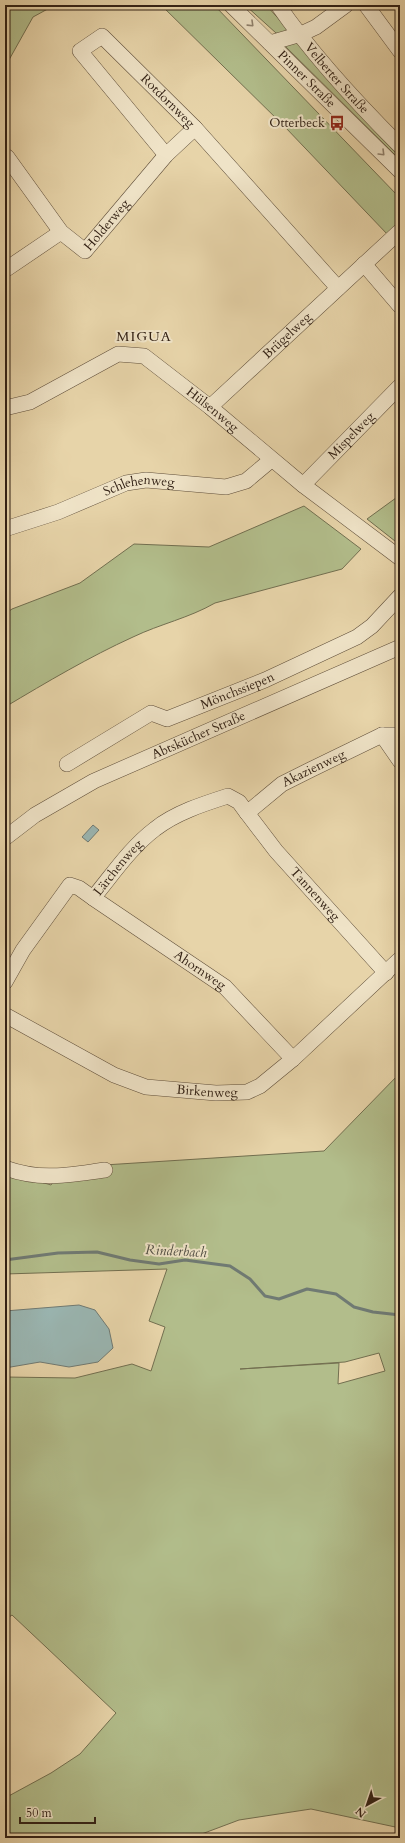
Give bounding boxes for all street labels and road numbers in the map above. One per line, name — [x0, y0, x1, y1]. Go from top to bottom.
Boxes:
street label: Velberter Straße — [300, 39, 373, 118]
street label: Pinner Straße — [274, 47, 340, 112]
street label: Rotdornweg — [137, 70, 199, 132]
street label: Holderweg — [80, 195, 134, 255]
street label: Brügelweg — [259, 308, 316, 363]
street label: Hülsenweg — [183, 383, 243, 437]
street label: Mispelweg — [324, 407, 379, 463]
street label: Schlehenweg — [100, 471, 176, 501]
street label: Mönchssiepen — [198, 668, 278, 714]
street label: Abtskücher Straße — [149, 707, 248, 764]
street label: Akazienweg — [279, 745, 349, 792]
street label: Lärchenweg — [89, 835, 147, 900]
street label: Tannenweg — [286, 863, 345, 926]
street label: Ahornweg — [170, 946, 230, 995]
street label: Birkenweg — [176, 1081, 239, 1102]

